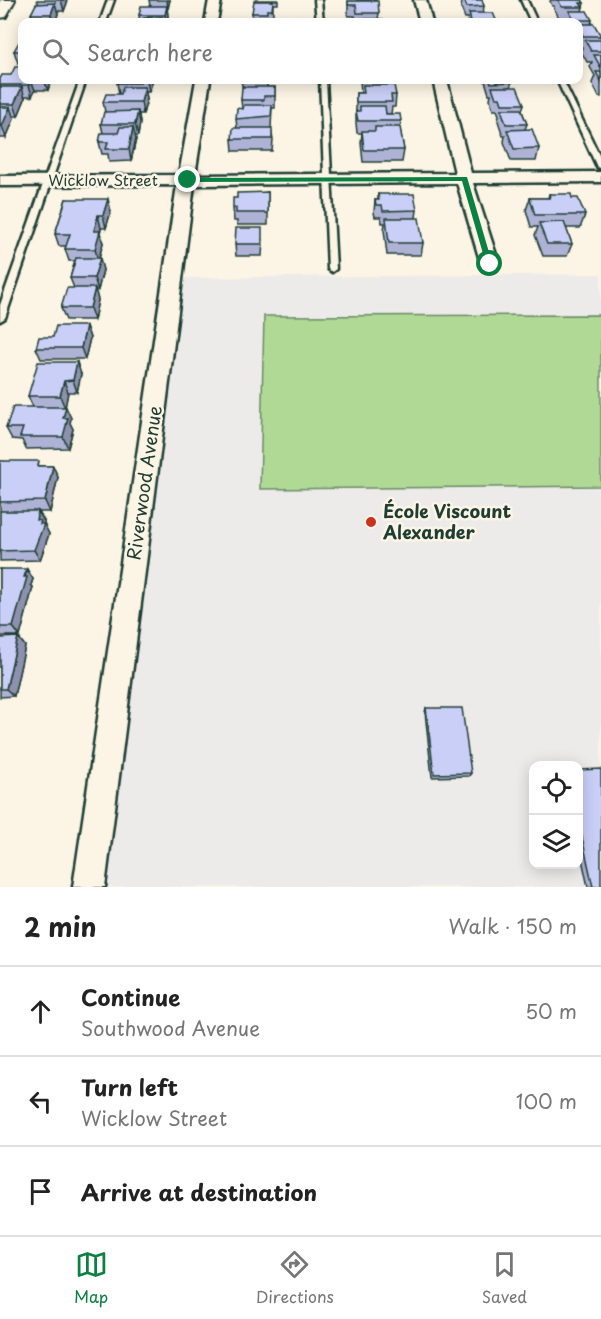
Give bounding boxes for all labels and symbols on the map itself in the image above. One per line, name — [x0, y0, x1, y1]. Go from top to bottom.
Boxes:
route end — [174, 166, 200, 192]
street label: Wicklow Street — [48, 168, 158, 191]
route start — [476, 250, 502, 276]
street label: Riverwood Avenue — [119, 404, 168, 562]
place label: École Viscount Alexander — [382, 497, 511, 545]
marker: École Viscount Alexander — [364, 515, 378, 529]

